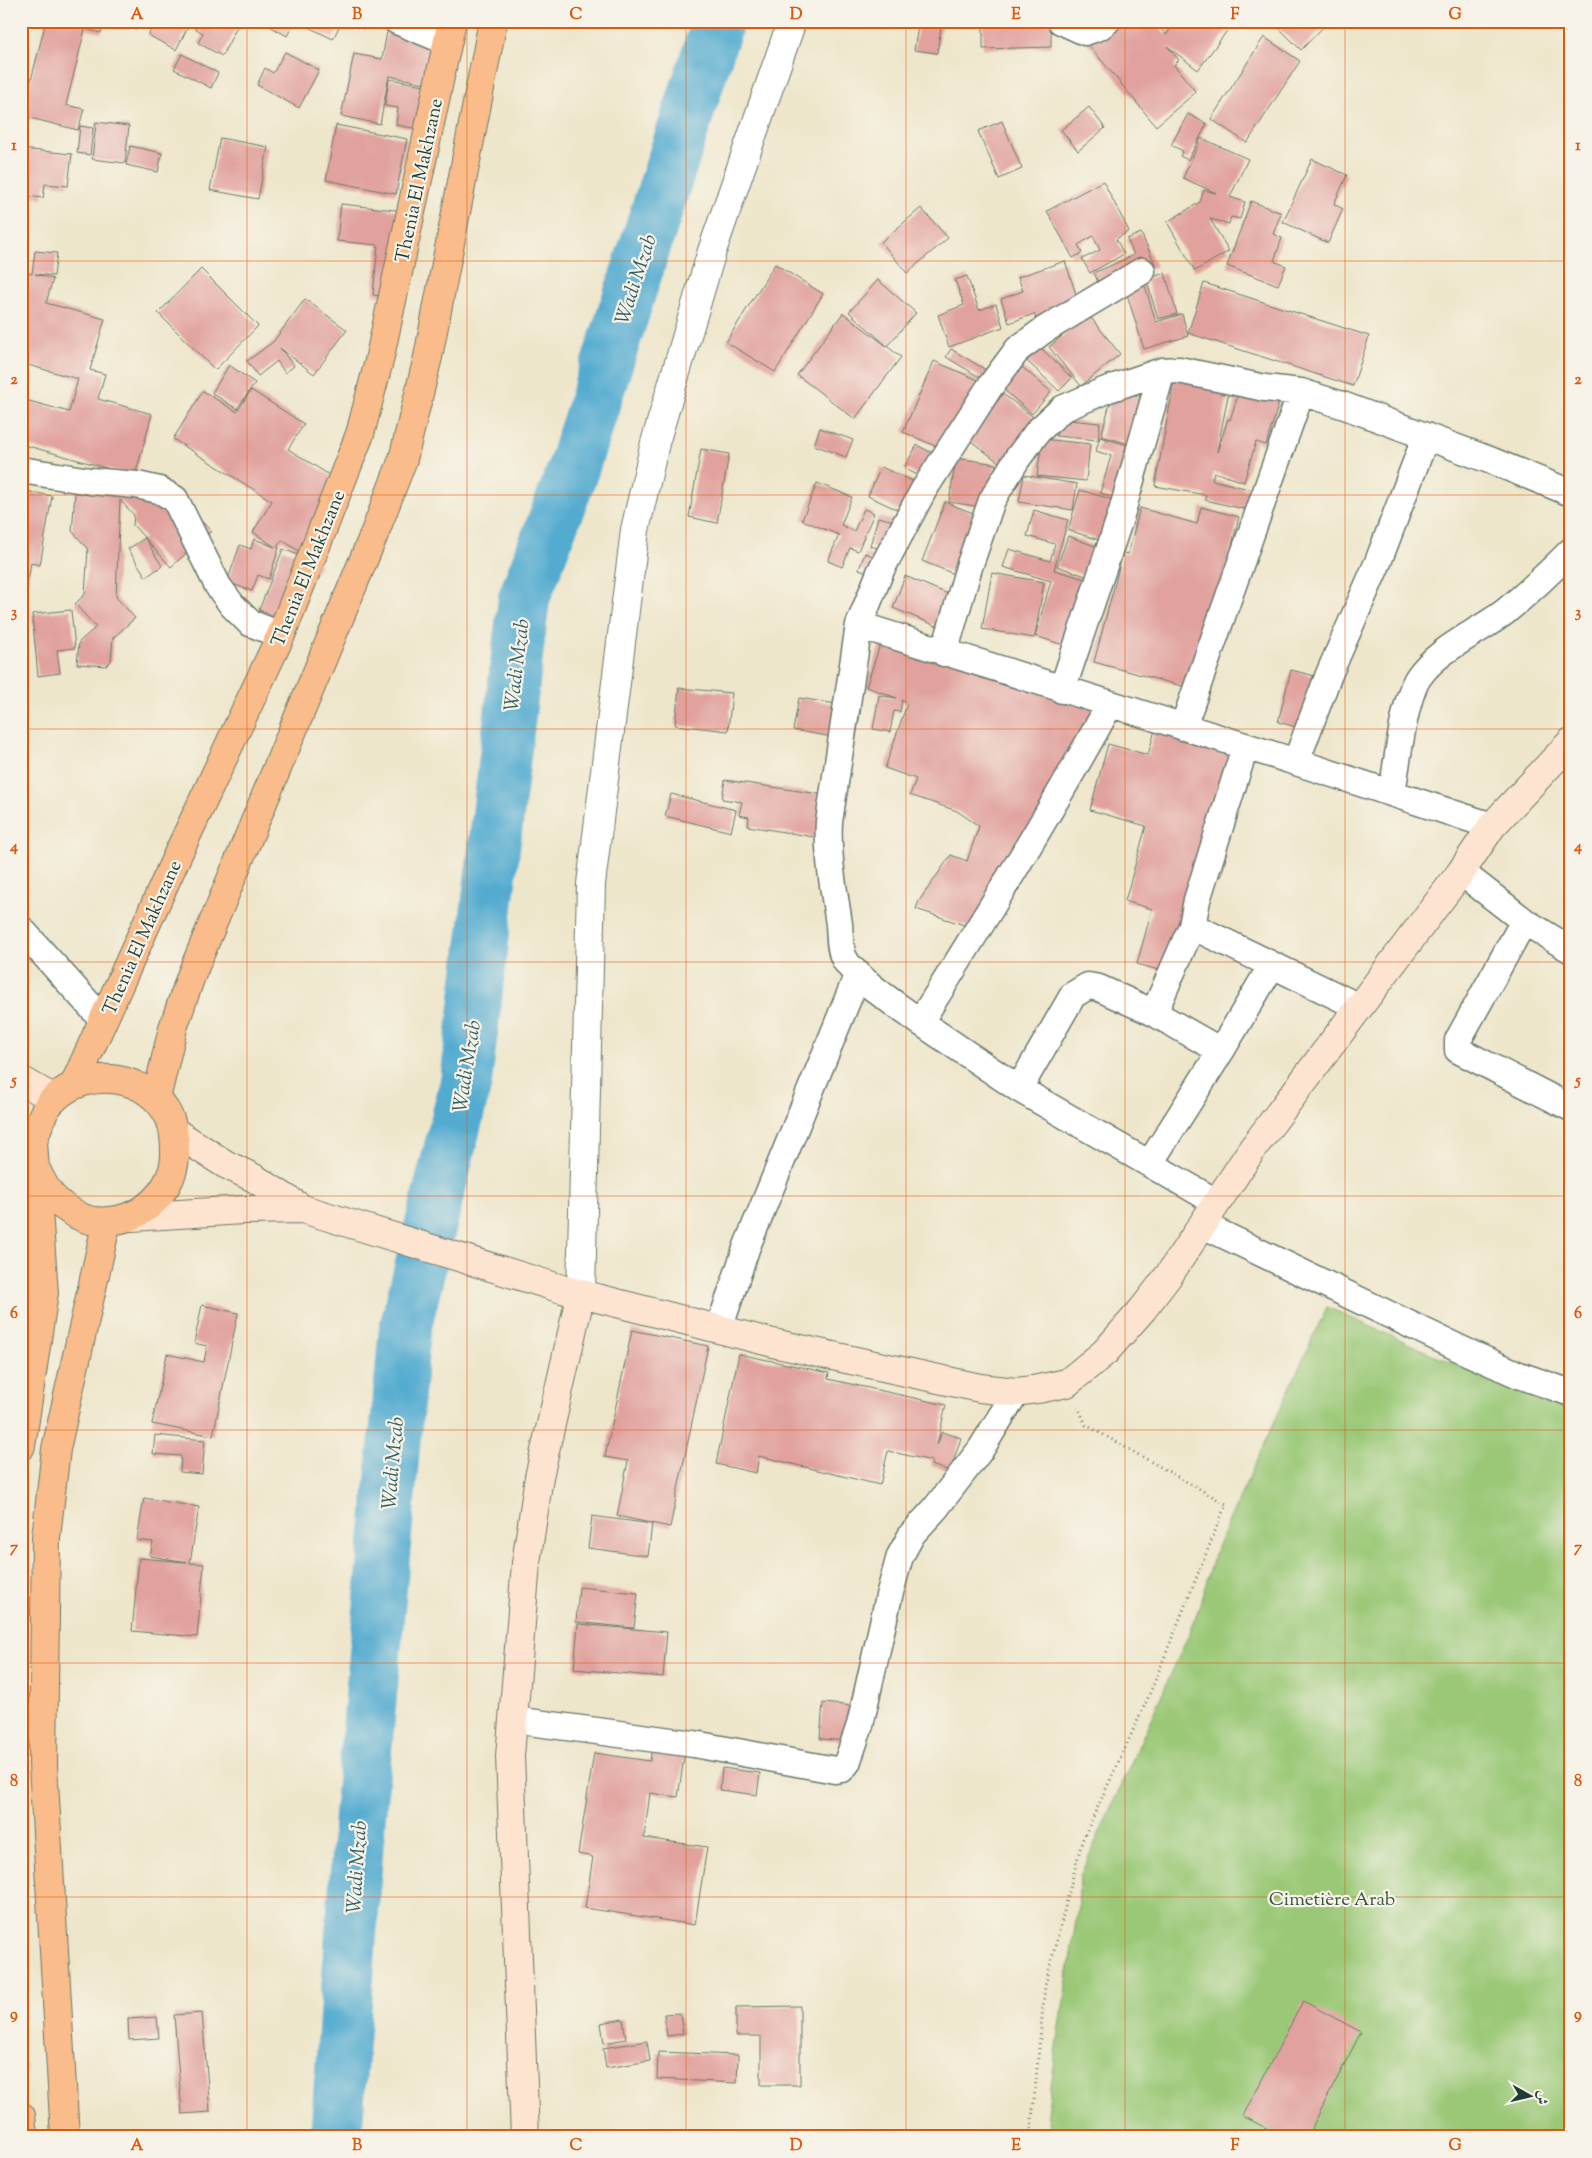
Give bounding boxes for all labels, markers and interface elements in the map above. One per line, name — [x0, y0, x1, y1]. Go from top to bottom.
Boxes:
text: A — [131, 4, 144, 27]
text: B — [352, 4, 362, 27]
text: C — [570, 4, 583, 27]
text: D — [790, 4, 803, 27]
text: E — [1011, 4, 1021, 27]
text: F — [1231, 4, 1240, 27]
text: G — [1448, 4, 1462, 27]
street label: Thenia El Makhzane — [390, 96, 451, 265]
text: 1 — [11, 135, 17, 158]
text: 1 — [1575, 135, 1581, 158]
water label: Wadi Mzab — [609, 231, 666, 329]
text: 2 — [10, 369, 18, 392]
text: 2 — [1574, 369, 1582, 392]
street label: Thenia El Makhzane — [266, 486, 353, 651]
text: 3 — [11, 602, 18, 625]
text: 3 — [1575, 602, 1582, 625]
water label: Wadi Mzab — [498, 617, 539, 713]
text: 4 — [9, 836, 18, 859]
text: 4 — [1573, 836, 1582, 859]
street label: Thenia El Makhzane — [97, 856, 190, 1020]
water label: Wadi Mzab — [447, 1018, 490, 1115]
text: 5 — [9, 1070, 17, 1093]
text: 5 — [1573, 1070, 1581, 1093]
text: 6 — [10, 1303, 18, 1326]
text: 6 — [1574, 1303, 1582, 1326]
water label: Wadi Mzab — [376, 1416, 413, 1511]
text: 7 — [10, 1537, 19, 1560]
text: 7 — [1574, 1537, 1583, 1560]
text: 8 — [10, 1771, 18, 1794]
text: 8 — [1574, 1771, 1582, 1794]
water label: Wadi Mzab — [341, 1820, 376, 1915]
park label: Cimetière Arab — [1269, 1887, 1395, 1914]
text: 9 — [10, 2004, 18, 2027]
text: 9 — [1574, 2004, 1582, 2027]
north arrow — [1504, 2070, 1554, 2120]
text: ش — [1530, 2089, 1552, 2106]
text: A — [131, 2135, 144, 2158]
text: B — [352, 2135, 362, 2158]
text: C — [570, 2135, 583, 2158]
text: D — [790, 2135, 803, 2158]
text: E — [1011, 2135, 1021, 2158]
text: F — [1231, 2135, 1240, 2158]
text: G — [1448, 2135, 1462, 2158]

